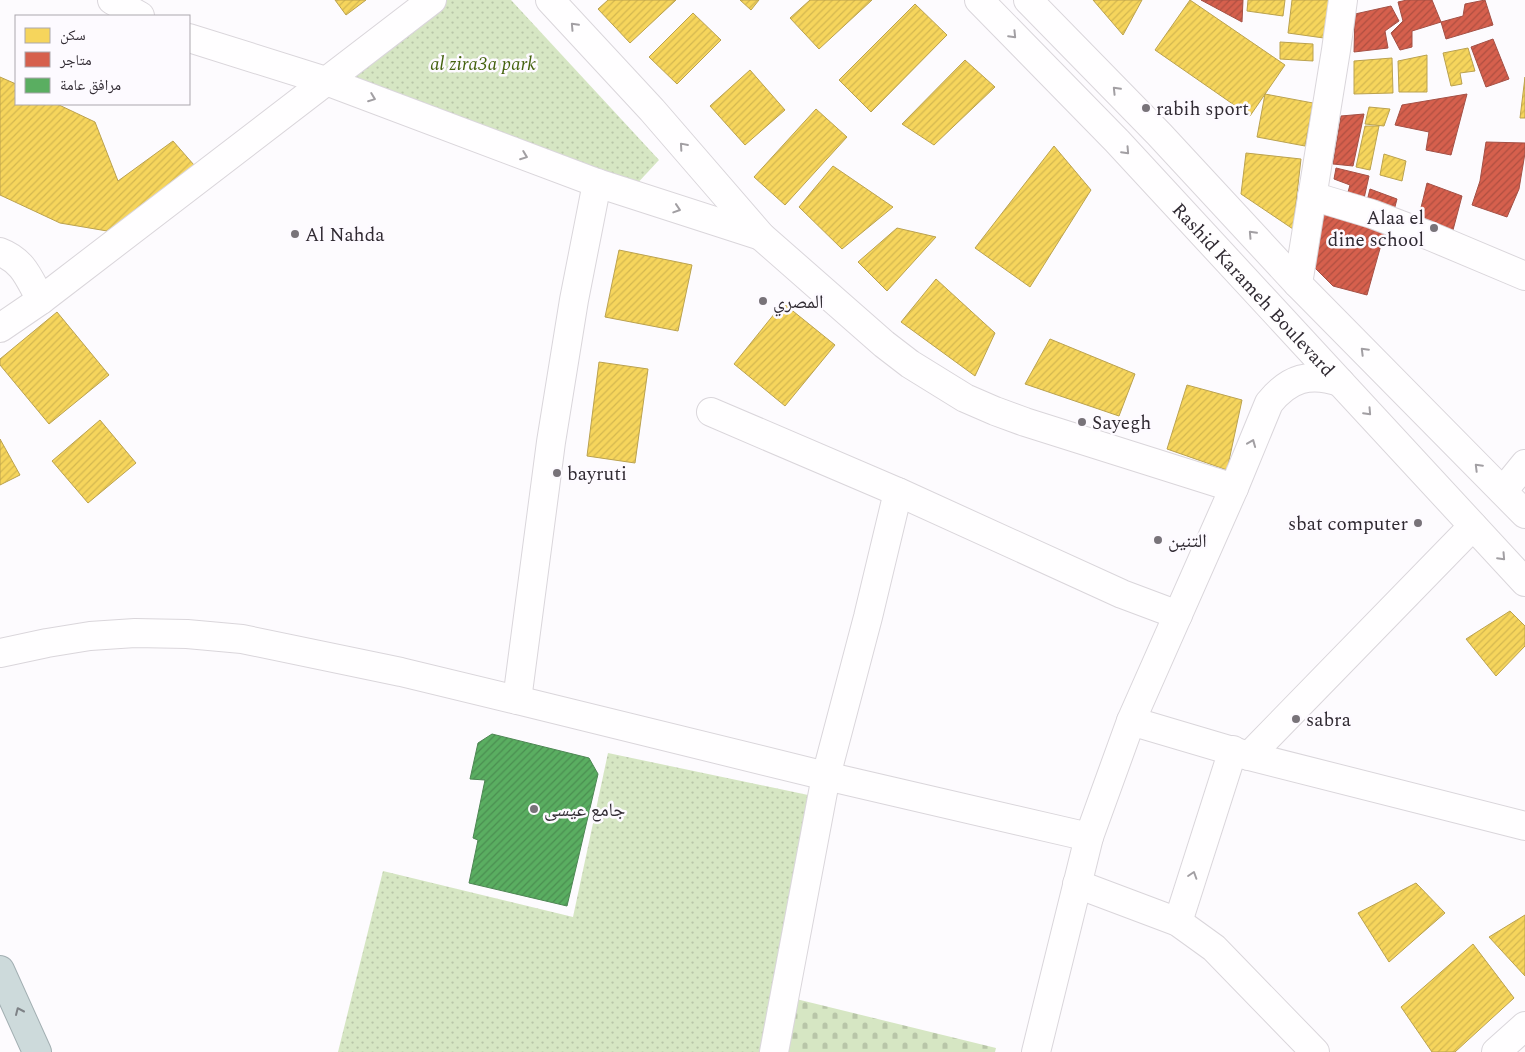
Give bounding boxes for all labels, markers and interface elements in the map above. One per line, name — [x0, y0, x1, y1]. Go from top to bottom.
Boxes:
legend — [15, 15, 190, 105]
one-way arrow — [571, 23, 580, 32]
text: سكن — [60, 24, 86, 47]
one-way arrow — [1007, 29, 1016, 38]
text: متاجر — [59, 49, 92, 72]
park label: al zira3a park — [430, 50, 536, 79]
text: مرافق عامة — [60, 74, 121, 97]
one-way arrow — [1113, 87, 1122, 96]
one-way arrow — [367, 92, 376, 103]
place label: rabih sport — [1156, 95, 1249, 124]
marker: rabih sport — [1140, 102, 1152, 114]
one-way arrow — [681, 143, 689, 152]
one-way arrow — [1120, 146, 1129, 155]
one-way arrow — [519, 150, 528, 160]
street label: Rashid Karameh Boulevard — [1165, 196, 1341, 384]
one-way arrow — [673, 203, 681, 213]
place label: Alaa el dine school — [1328, 204, 1424, 255]
place label: Al Nahda — [305, 221, 385, 250]
marker: Alaa el dine school — [1428, 222, 1440, 234]
marker: Al Nahda — [289, 228, 301, 240]
one-way arrow — [1249, 230, 1258, 239]
place label: المصري — [773, 288, 824, 317]
marker: المصري — [757, 295, 769, 307]
one-way arrow — [1361, 348, 1370, 357]
one-way arrow — [1362, 406, 1371, 415]
place label: Sayegh — [1092, 409, 1151, 438]
marker: Sayegh — [1076, 416, 1088, 428]
one-way arrow — [1246, 439, 1257, 448]
place label: bayruti — [567, 460, 627, 489]
one-way arrow — [1475, 463, 1484, 472]
marker: bayruti — [551, 467, 563, 479]
place label: sbat computer — [1288, 510, 1408, 539]
marker: sbat computer — [1412, 517, 1424, 529]
place label: التنين — [1168, 527, 1207, 556]
marker: التنين — [1152, 534, 1164, 546]
one-way arrow — [1496, 551, 1505, 560]
place label: sabra — [1306, 706, 1352, 735]
marker: sabra — [1290, 713, 1302, 725]
place label: جامع عيسى — [544, 796, 625, 825]
marker: جامع عيسى — [528, 803, 540, 815]
one-way arrow — [1187, 871, 1197, 880]
one-way arrow — [14, 1007, 25, 1016]

